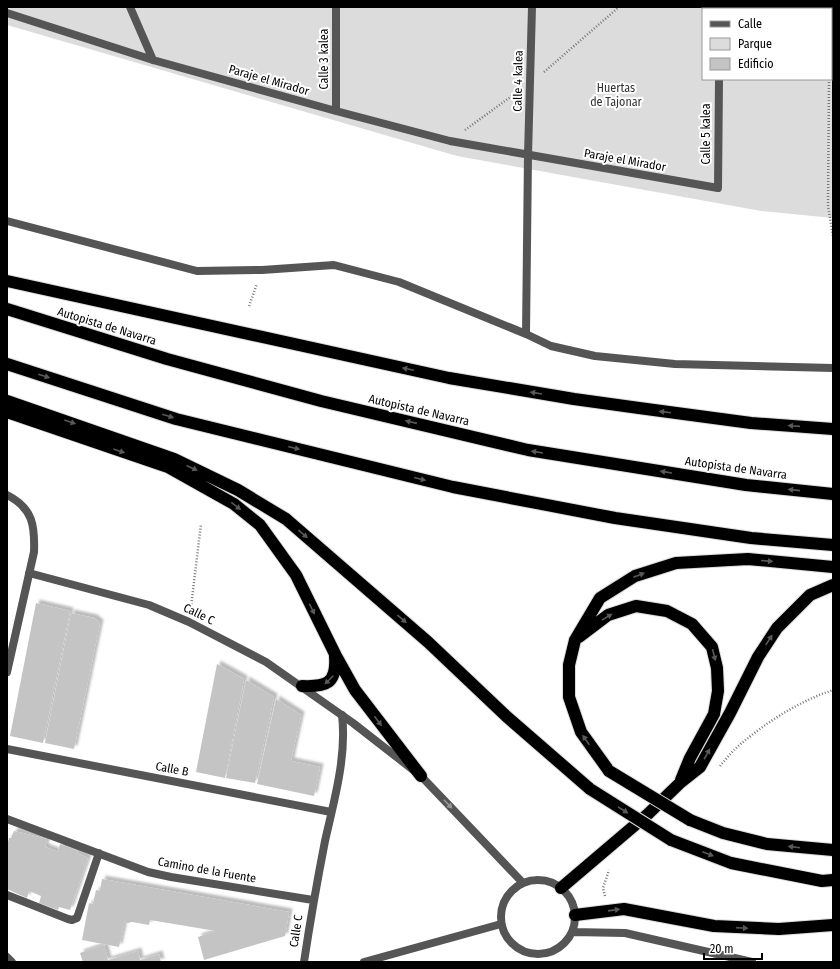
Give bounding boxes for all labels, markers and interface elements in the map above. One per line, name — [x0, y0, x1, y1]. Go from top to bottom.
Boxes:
legend — [702, 8, 832, 80]
text: Calle — [738, 17, 762, 31]
street label: Calle 3 kalea — [317, 28, 331, 89]
text: Parque — [738, 37, 772, 51]
street label: Calle 4 kalea — [510, 50, 526, 112]
text: Edificio — [738, 57, 774, 71]
street label: Paraje el Mirador — [227, 62, 312, 98]
park label: Huertas de Tajonar — [590, 81, 643, 109]
street label: Calle 5 kalea — [699, 103, 713, 165]
street label: Paraje el Mirador — [583, 146, 668, 174]
street label: Autopista de Navarra — [56, 304, 158, 348]
one-way arrow — [402, 366, 415, 372]
one-way arrow — [38, 374, 50, 380]
one-way arrow — [530, 390, 542, 396]
street label: Autopista de Navarra — [367, 392, 471, 428]
one-way arrow — [659, 408, 671, 415]
one-way arrow — [162, 413, 174, 419]
one-way arrow — [65, 419, 77, 425]
one-way arrow — [404, 419, 416, 425]
one-way arrow — [788, 422, 800, 429]
one-way arrow — [288, 445, 300, 451]
one-way arrow — [113, 448, 125, 454]
one-way arrow — [531, 448, 543, 454]
street label: Autopista de Navarra — [684, 454, 788, 482]
one-way arrow — [186, 465, 198, 471]
one-way arrow — [659, 469, 672, 475]
one-way arrow — [414, 477, 426, 483]
one-way arrow — [788, 487, 800, 493]
one-way arrow — [230, 502, 241, 510]
one-way arrow — [298, 530, 308, 539]
one-way arrow — [761, 558, 773, 564]
one-way arrow — [634, 571, 646, 577]
street label: Calle C — [181, 601, 217, 627]
one-way arrow — [309, 603, 316, 615]
one-way arrow — [601, 614, 612, 621]
one-way arrow — [396, 615, 407, 624]
one-way arrow — [765, 635, 773, 645]
one-way arrow — [711, 649, 717, 661]
one-way arrow — [324, 675, 333, 684]
one-way arrow — [374, 715, 382, 726]
one-way arrow — [582, 734, 590, 745]
one-way arrow — [703, 748, 710, 760]
street label: Calle B — [154, 759, 190, 779]
one-way arrow — [444, 799, 453, 809]
one-way arrow — [617, 806, 629, 813]
one-way arrow — [788, 844, 800, 850]
one-way arrow — [702, 851, 714, 857]
street label: Camino de la Fuente — [157, 854, 257, 886]
one-way arrow — [608, 907, 620, 913]
street label: Calle C — [287, 914, 305, 948]
one-way arrow — [736, 924, 748, 931]
scale bar — [704, 935, 762, 961]
text: 20 m — [710, 942, 734, 956]

